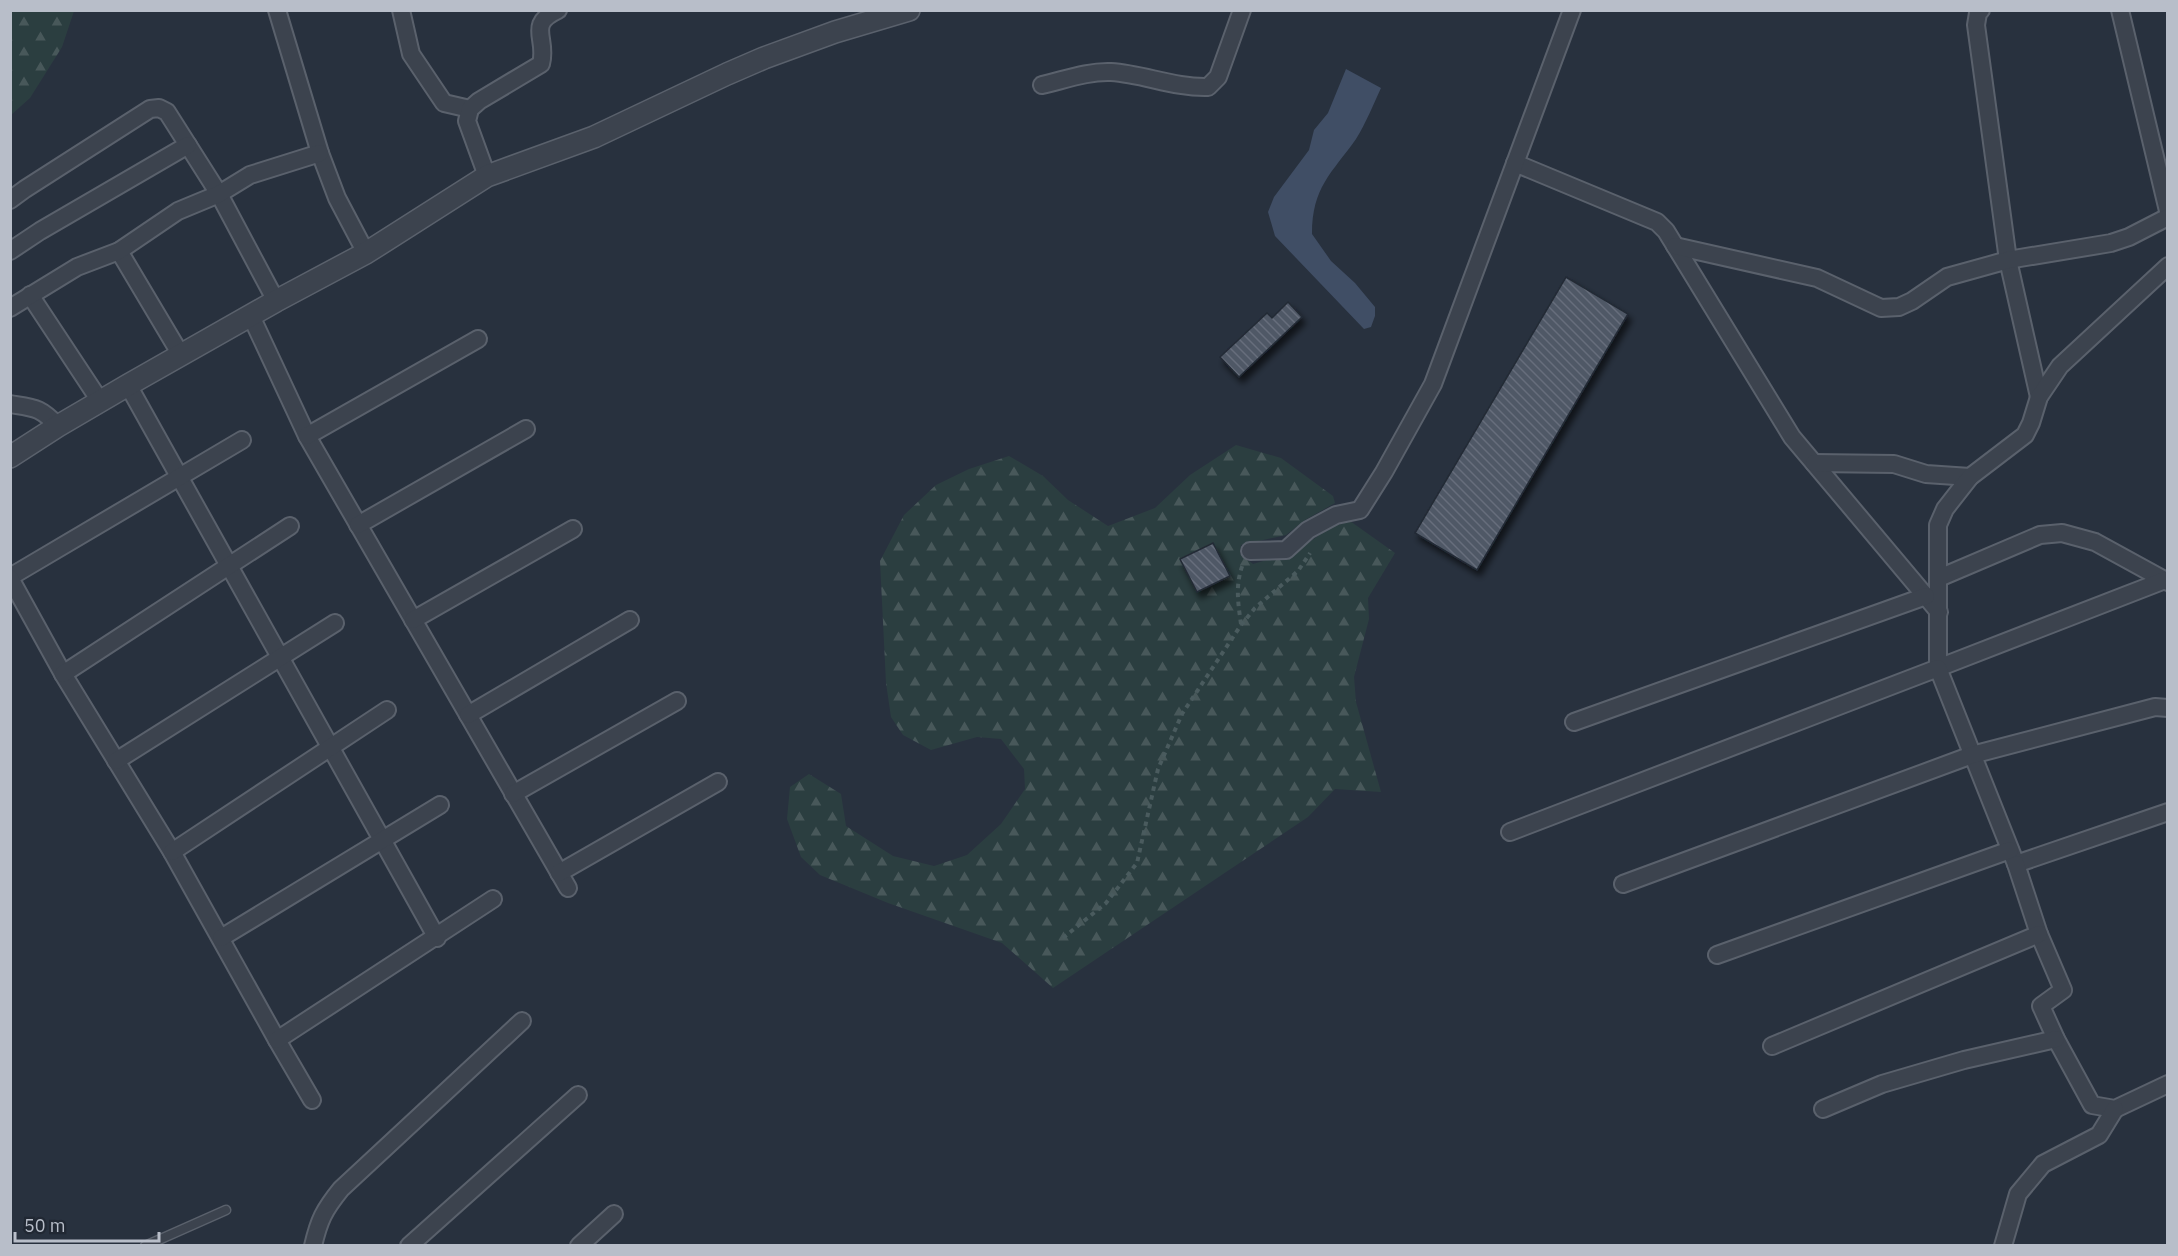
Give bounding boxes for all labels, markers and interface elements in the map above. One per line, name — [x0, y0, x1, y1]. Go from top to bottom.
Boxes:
scale bar — [15, 1205, 159, 1243]
text: 50 m — [24, 1214, 66, 1237]

